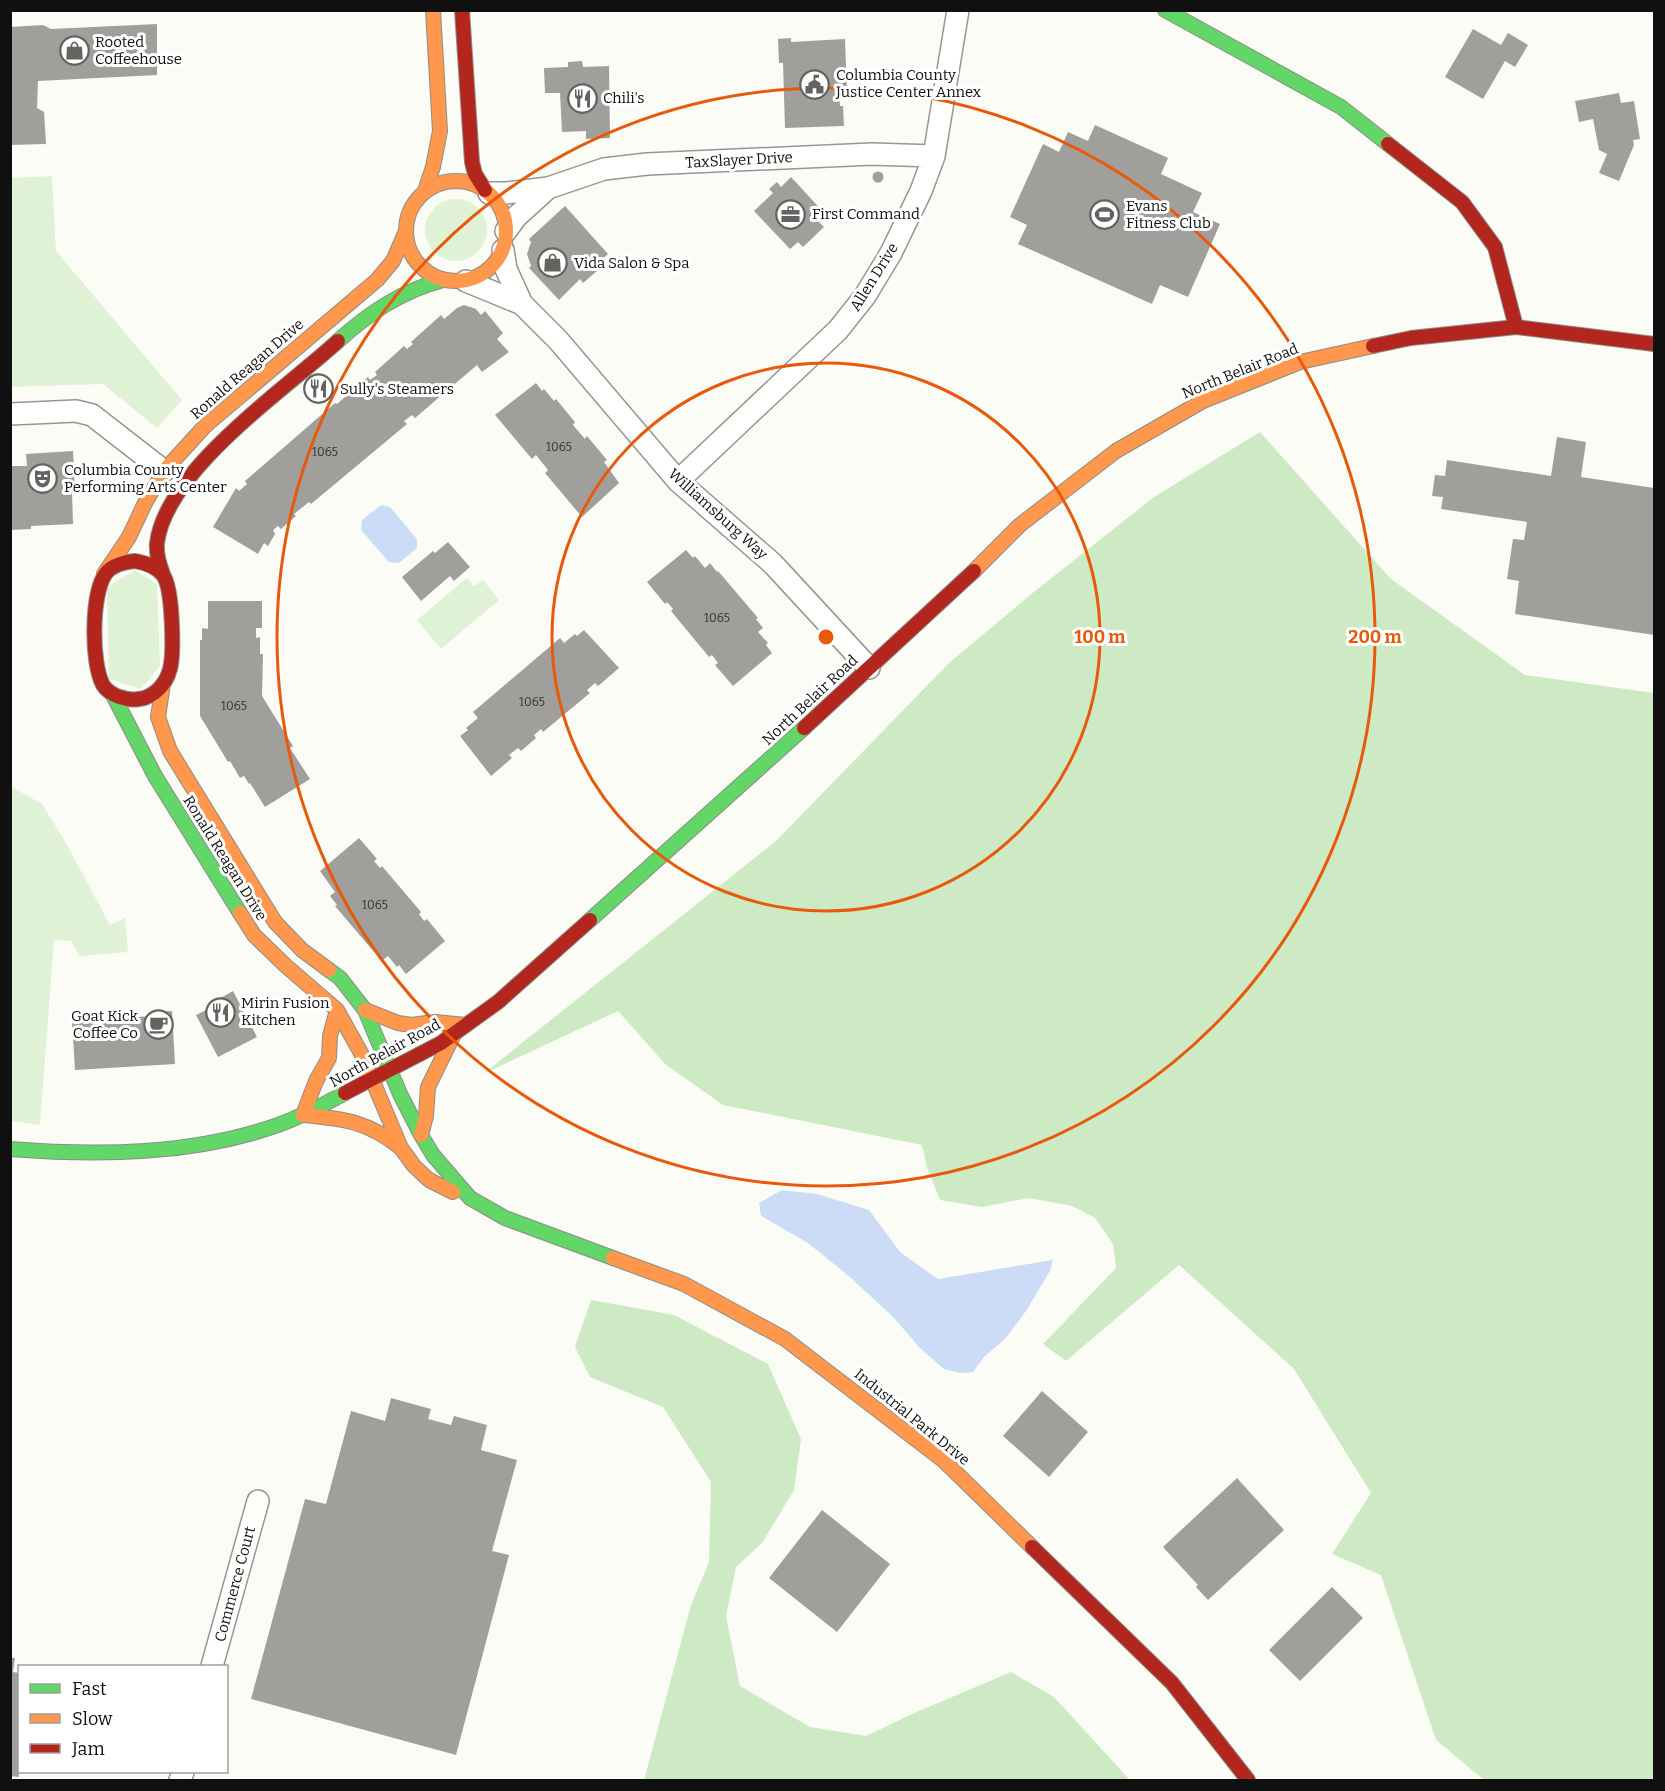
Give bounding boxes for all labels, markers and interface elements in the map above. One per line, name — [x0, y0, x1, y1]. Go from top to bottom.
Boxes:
place label: Rooted Coffeehouse — [95, 33, 182, 68]
shop icon: Rooted Coffeehouse — [58, 35, 90, 67]
place label: Columbia County Justice Center Annex — [835, 66, 982, 101]
public building icon: Columbia County Justice Center Annex — [799, 68, 831, 100]
restaurant icon: Chili's — [566, 82, 598, 114]
place label: Chili's — [603, 89, 644, 107]
street label: TaxSlayer Drive — [685, 148, 793, 172]
place label: Evans Fitness Club — [1126, 197, 1211, 232]
office icon: First Command — [775, 198, 807, 230]
sports icon: Evans Fitness Club — [1089, 199, 1121, 231]
place label: First Command — [812, 205, 920, 223]
street label: Allen Drive — [846, 240, 902, 314]
shop icon: Vida Salon & Spa — [537, 247, 569, 279]
place label: Vida Salon & Spa — [574, 254, 689, 272]
street label: Ronald Reagan Drive — [187, 315, 307, 423]
street label: North Belair Road — [1179, 339, 1301, 403]
restaurant icon: Sully's Steamers — [303, 373, 335, 405]
place label: Sully's Steamers — [340, 380, 454, 398]
house number: 1065 — [546, 440, 572, 454]
house number: 1065 — [312, 445, 338, 459]
place label: Columbia County Performing Arts Center — [64, 461, 227, 496]
theatre icon: Columbia County Performing Arts Center — [27, 463, 59, 495]
street label: Williamsburg Way — [665, 465, 771, 563]
house number: 1065 — [704, 611, 730, 625]
text: 100 m — [1074, 626, 1126, 648]
text: 200 m — [1348, 626, 1402, 648]
centre of rings — [816, 627, 836, 647]
street label: North Belair Road — [759, 651, 862, 749]
house number: 1065 — [519, 695, 545, 709]
house number: 1065 — [221, 699, 247, 713]
street label: Ronald Reagan Drive — [179, 792, 271, 924]
house number: 1065 — [362, 898, 388, 912]
place label: Mirin Fusion Kitchen — [241, 994, 330, 1029]
restaurant icon: Mirin Fusion Kitchen — [204, 996, 236, 1028]
place label: Goat Kick Coffee Co — [71, 1007, 138, 1042]
cafe icon: Goat Kick Coffee Co — [143, 1009, 175, 1041]
street label: North Belair Road — [326, 1015, 444, 1091]
street label: Industrial Park Drive — [851, 1365, 973, 1469]
street label: Commerce Court — [211, 1524, 259, 1644]
legend — [18, 1665, 228, 1773]
text: Fast — [72, 1678, 107, 1700]
text: Slow — [72, 1708, 113, 1730]
text: Jam — [71, 1738, 105, 1760]

